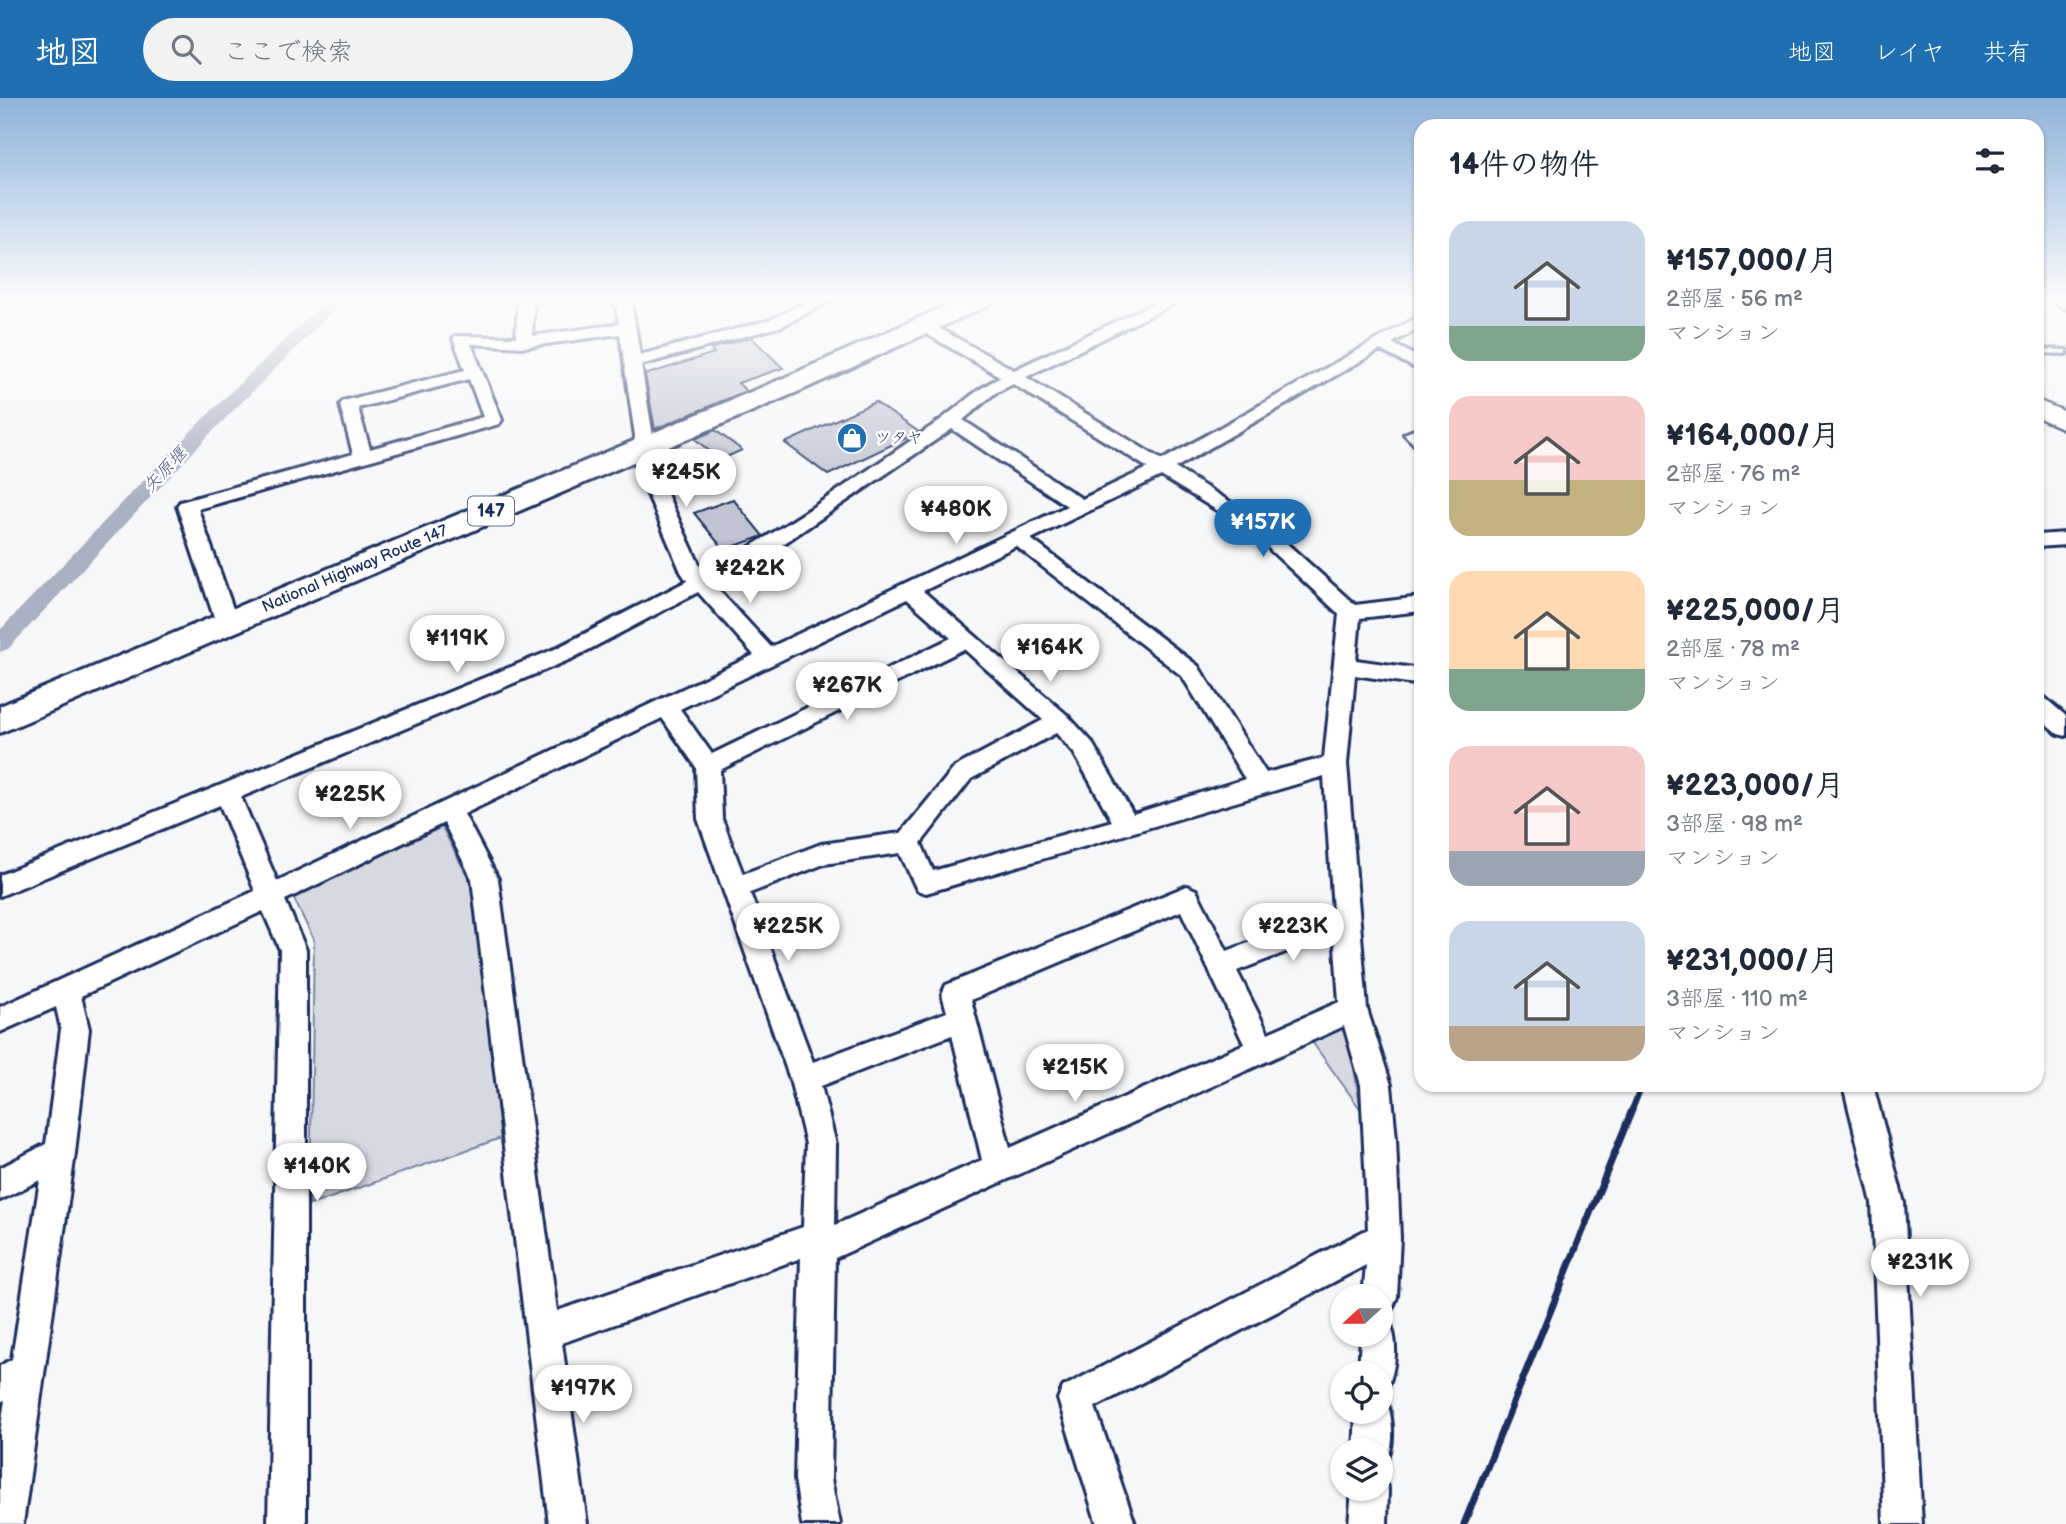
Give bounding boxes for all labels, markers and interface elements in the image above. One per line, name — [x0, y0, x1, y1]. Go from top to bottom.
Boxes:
search box — [143, 18, 633, 81]
icon: search — [167, 30, 205, 68]
text: 地図 — [35, 33, 101, 73]
text: ここで検索 — [223, 37, 353, 68]
text: 地図 — [1788, 38, 1836, 67]
text: レイヤ — [1874, 38, 1945, 67]
text: 共有 — [1983, 38, 2031, 67]
icon: filters — [1971, 142, 2009, 180]
text: 14件の物件 — [1449, 147, 1599, 183]
text: ¥157,000/月 — [1666, 243, 1838, 279]
icon: home — [1505, 249, 1589, 333]
text: 2部屋 · 56 m² — [1666, 285, 1803, 313]
text: マンション — [1666, 319, 1780, 347]
text: ¥164,000/月 — [1666, 418, 1840, 454]
shop icon: ツタヤ — [835, 421, 869, 455]
icon: home — [1505, 424, 1589, 508]
place label: ツタヤ — [875, 429, 923, 448]
water label: 矢原堰 — [139, 442, 192, 497]
pin: ¥245K — [637, 450, 735, 509]
text: ¥245K — [651, 458, 721, 486]
text: 2部屋 · 76 m² — [1666, 460, 1800, 488]
pin: ¥480K — [907, 486, 1005, 546]
text: マンション — [1666, 494, 1780, 522]
text: ¥480K — [920, 495, 992, 523]
road number: 147 — [468, 496, 514, 526]
pin: ¥157K — [1214, 500, 1312, 559]
text: ¥157K — [1230, 508, 1296, 536]
street label: National Highway Route 147 — [259, 521, 451, 617]
pin: ¥242K — [701, 546, 799, 605]
text: ¥242K — [715, 554, 785, 582]
text: ¥225,000/月 — [1666, 593, 1845, 629]
icon: home — [1505, 599, 1589, 683]
pin: ¥119K — [408, 616, 506, 675]
text: ¥119K — [426, 624, 488, 652]
pin: ¥164K — [1001, 624, 1099, 684]
text: ¥164K — [1017, 633, 1083, 661]
text: 2部屋 · 78 m² — [1666, 635, 1800, 663]
pin: ¥267K — [798, 662, 896, 722]
text: マンション — [1666, 669, 1780, 697]
text: ¥267K — [812, 671, 882, 699]
text: ¥223,000/月 — [1666, 768, 1844, 804]
pin: ¥225K — [301, 772, 399, 831]
icon: home — [1505, 774, 1589, 858]
text: ¥225K — [315, 780, 385, 808]
text: 3部屋 · 98 m² — [1666, 810, 1803, 838]
text: マンション — [1666, 844, 1780, 872]
pin: ¥225K — [739, 904, 837, 963]
pin: ¥223K — [1244, 904, 1342, 963]
text: ¥225K — [753, 912, 823, 940]
text: ¥223K — [1258, 912, 1328, 940]
text: ¥231,000/月 — [1666, 943, 1839, 979]
icon: home — [1505, 949, 1589, 1033]
text: 3部屋 · 110 m² — [1666, 985, 1808, 1013]
text: マンション — [1666, 1019, 1780, 1047]
pin: ¥215K — [1026, 1044, 1124, 1104]
text: ¥215K — [1042, 1053, 1108, 1081]
pin: ¥140K — [268, 1144, 366, 1203]
text: ¥140K — [283, 1152, 351, 1180]
pin: ¥231K — [1871, 1240, 1969, 1299]
text: ¥231K — [1887, 1248, 1953, 1276]
north arrow — [1330, 1284, 1393, 1348]
map controls — [1330, 1284, 1393, 1501]
button: locate — [1330, 1361, 1393, 1424]
pin: ¥197K — [534, 1366, 632, 1425]
text: ¥197K — [550, 1374, 616, 1402]
button: layers — [1330, 1438, 1393, 1501]

